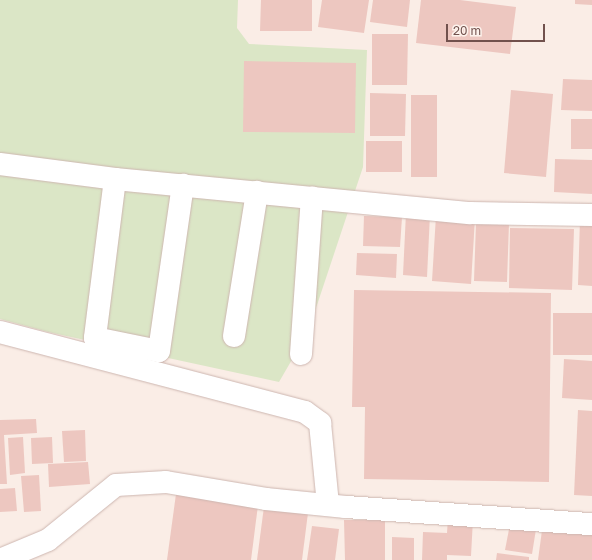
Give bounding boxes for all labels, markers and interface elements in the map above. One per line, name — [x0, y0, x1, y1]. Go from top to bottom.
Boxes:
scale bar — [448, 16, 547, 42]
text: 20 m — [453, 23, 481, 38]

